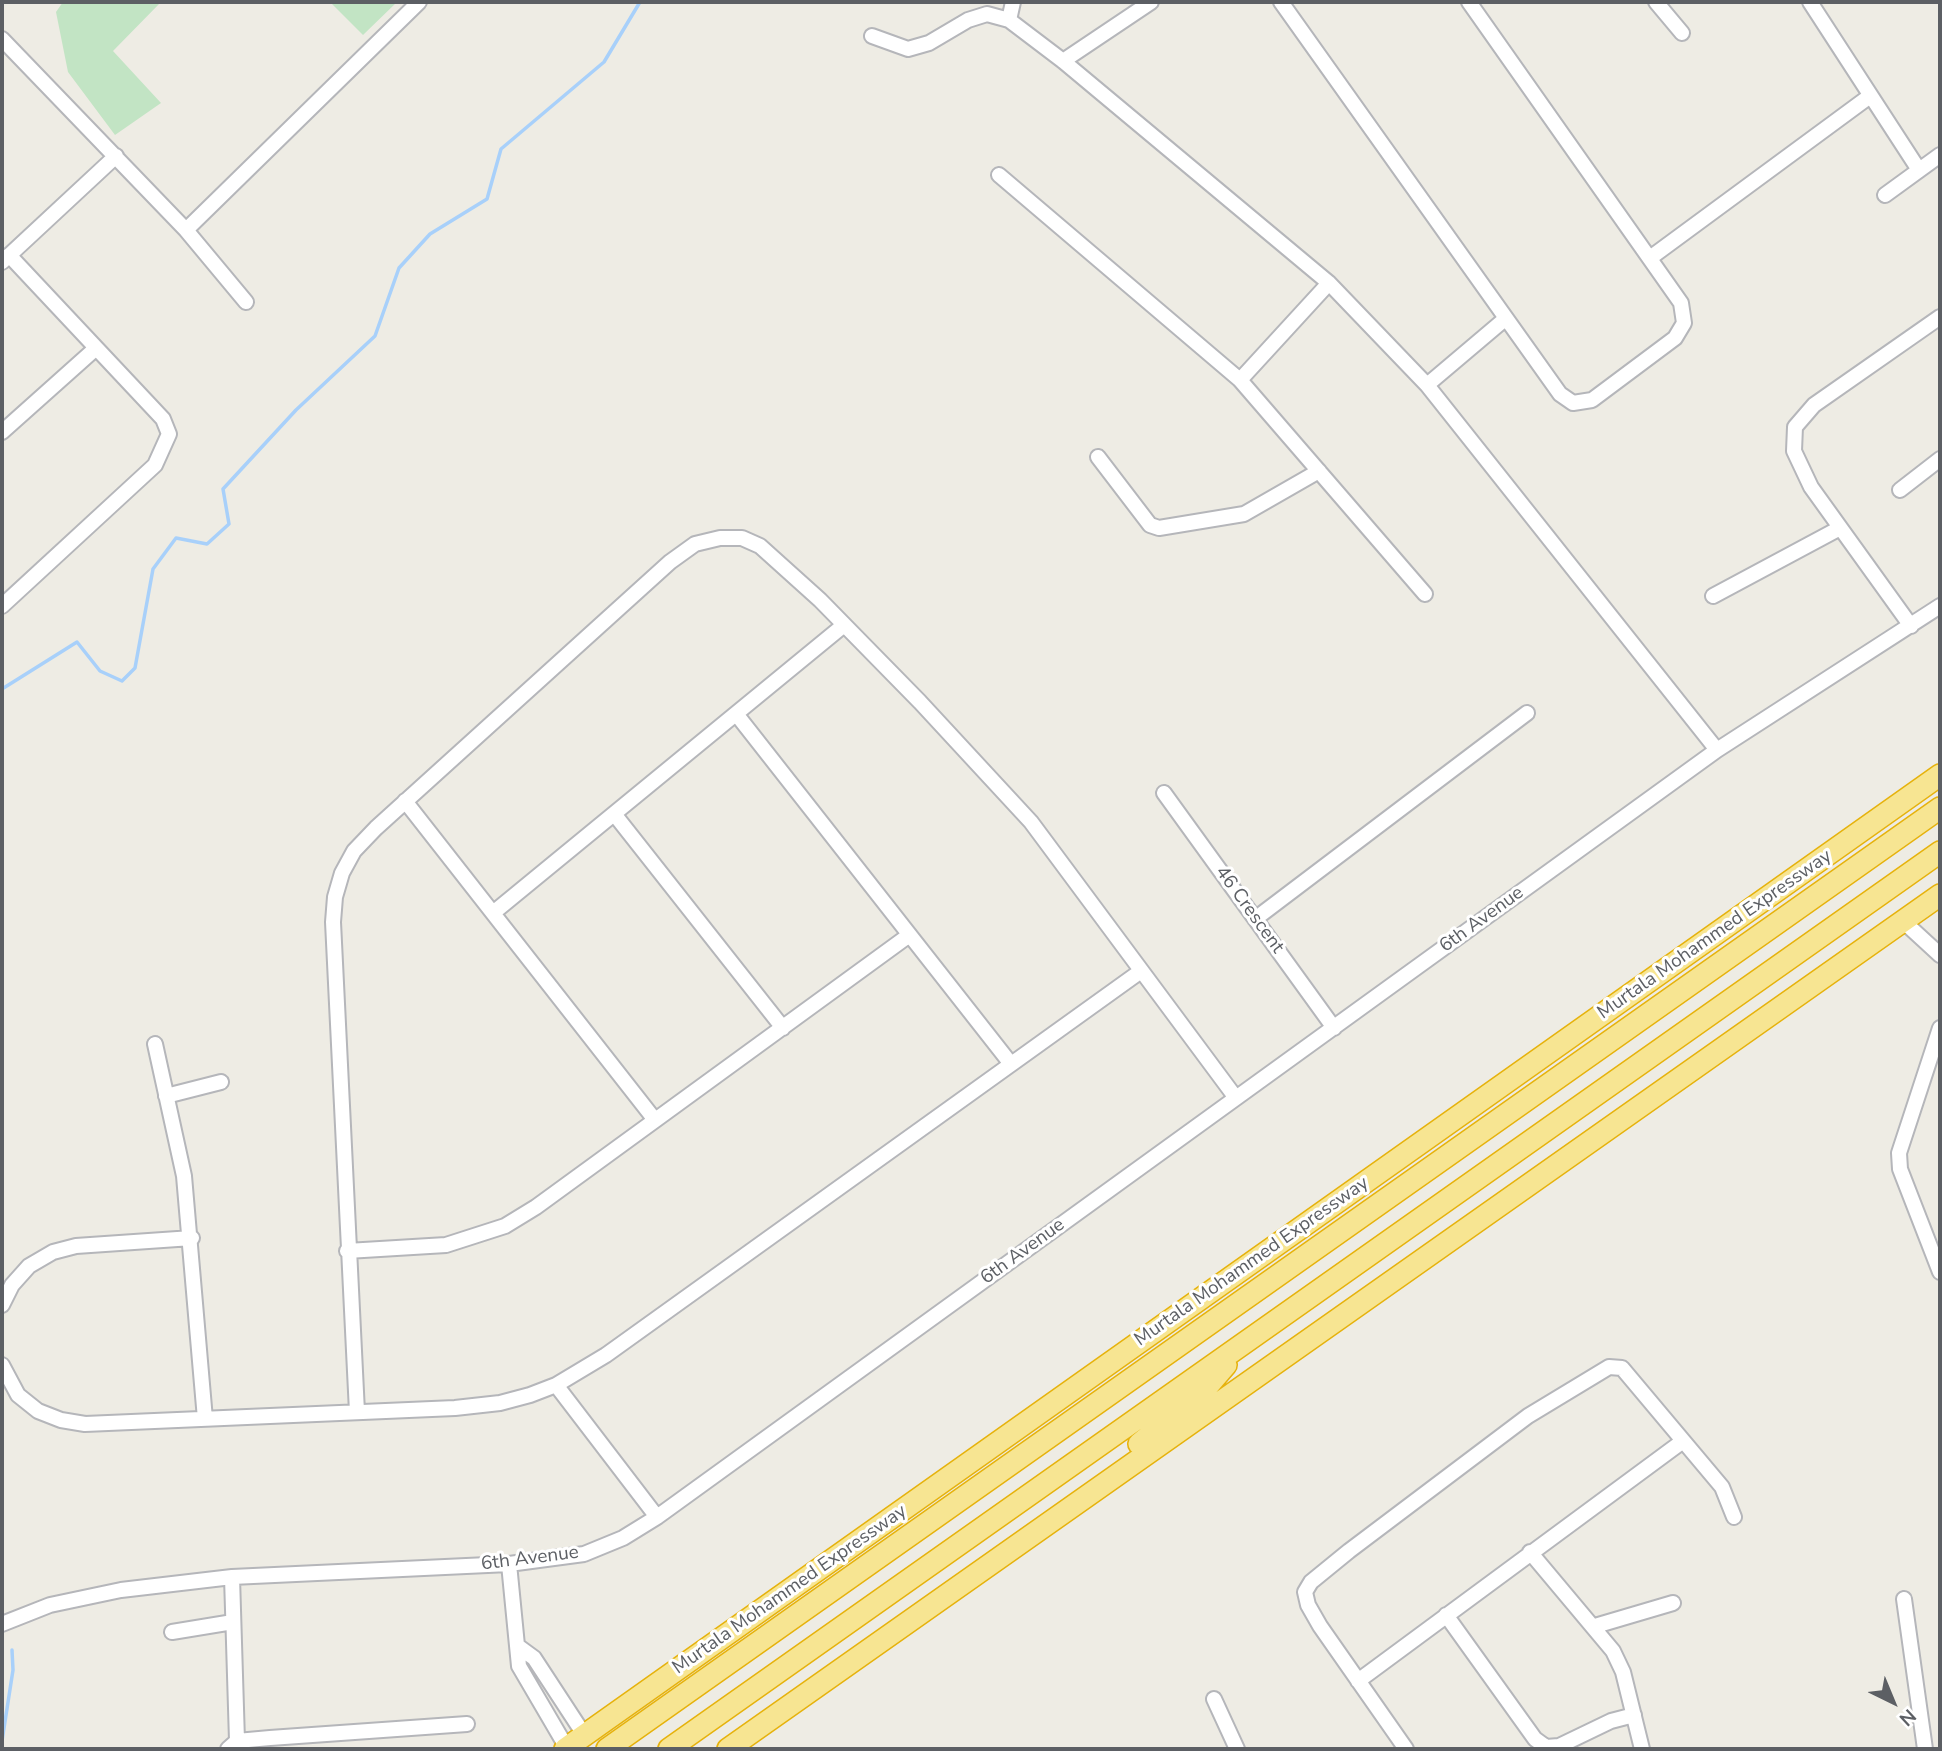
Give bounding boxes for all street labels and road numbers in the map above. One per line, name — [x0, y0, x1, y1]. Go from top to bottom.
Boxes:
street label: Murtala Mohammed Expressway — [1594, 845, 1836, 1025]
street label: 46 Crescent — [1210, 862, 1288, 958]
street label: 6th Avenue — [1436, 882, 1528, 958]
street label: Murtala Mohammed Expressway — [1131, 1172, 1373, 1352]
street label: 6th Avenue — [977, 1214, 1069, 1290]
street label: Murtala Mohammed Expressway — [669, 1500, 911, 1680]
street label: 6th Avenue — [480, 1542, 580, 1576]

